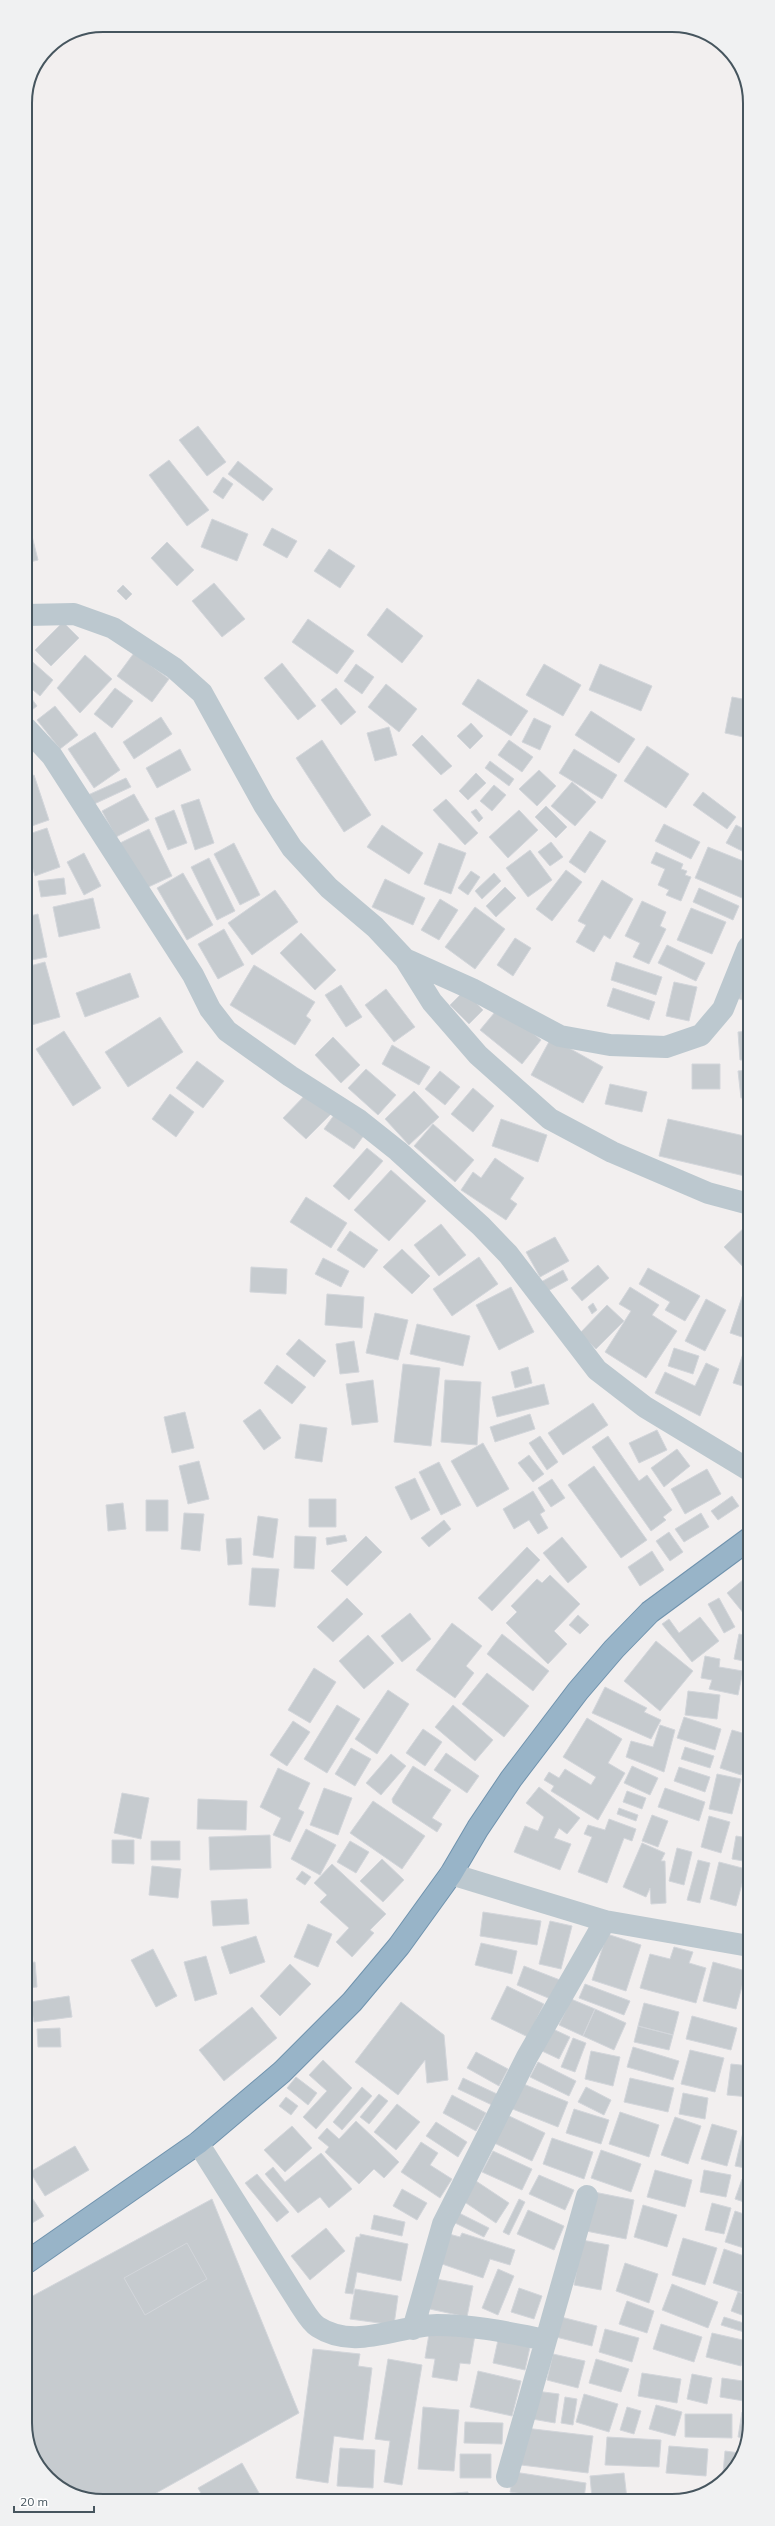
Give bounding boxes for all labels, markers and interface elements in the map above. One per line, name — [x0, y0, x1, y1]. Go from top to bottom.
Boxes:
scale bar — [14, 2488, 94, 2514]
text: 20 m — [20, 2494, 48, 2509]

